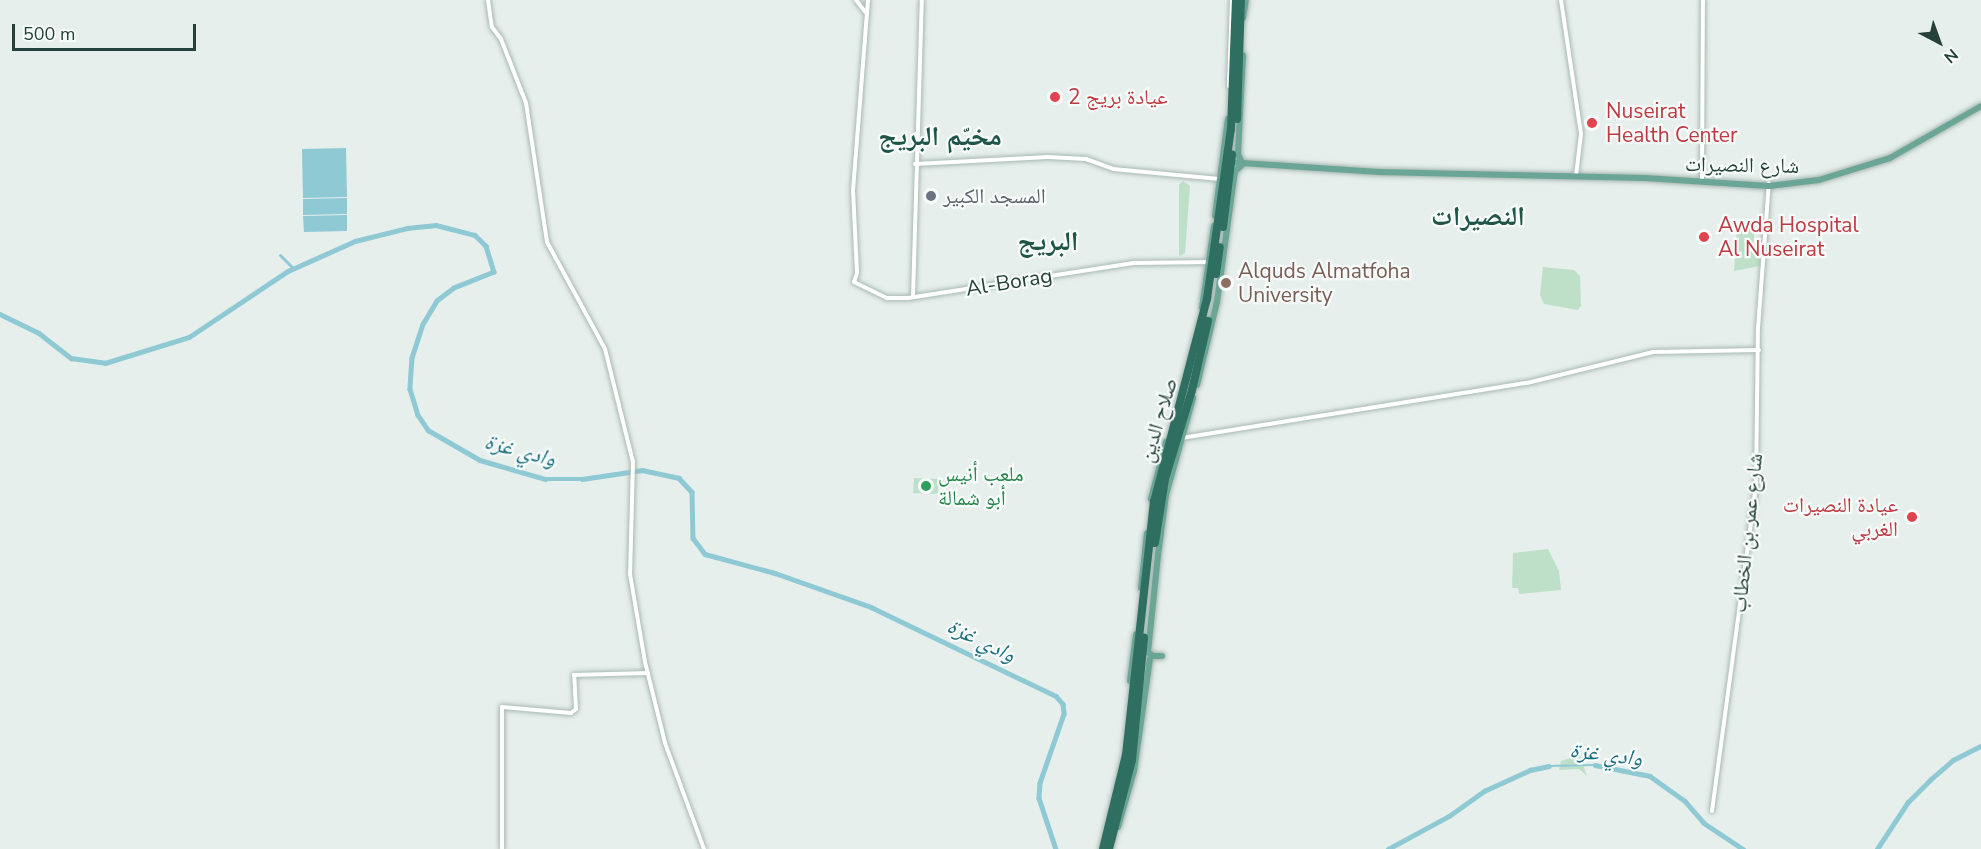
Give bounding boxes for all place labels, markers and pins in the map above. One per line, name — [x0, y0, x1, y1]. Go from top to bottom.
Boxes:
place label: عيادة بريج 2 — [1068, 84, 1168, 110]
marker: عيادة بريج 2 — [1046, 88, 1064, 106]
place label: Nuseirat Health Center — [1606, 98, 1737, 148]
marker: Nuseirat Health Center — [1583, 114, 1601, 132]
place label: المسجد الكبير — [943, 183, 1046, 209]
marker: المسجد الكبير — [924, 189, 938, 203]
place label: Awda Hospital Al Nuseirat — [1718, 212, 1859, 262]
marker: Awda Hospital Al Nuseirat — [1695, 228, 1713, 246]
place label: Alquds Almatfoha University — [1238, 258, 1411, 308]
marker: Alquds Almatfoha University — [1219, 276, 1233, 290]
place label: ملعب أنيس أبو شمالة — [938, 461, 1024, 511]
marker: ملعب أنيس أبو شمالة — [919, 479, 933, 493]
place label: عيادة النصيرات الغربي — [1783, 492, 1898, 542]
marker: عيادة النصيرات الغربي — [1903, 508, 1921, 526]

